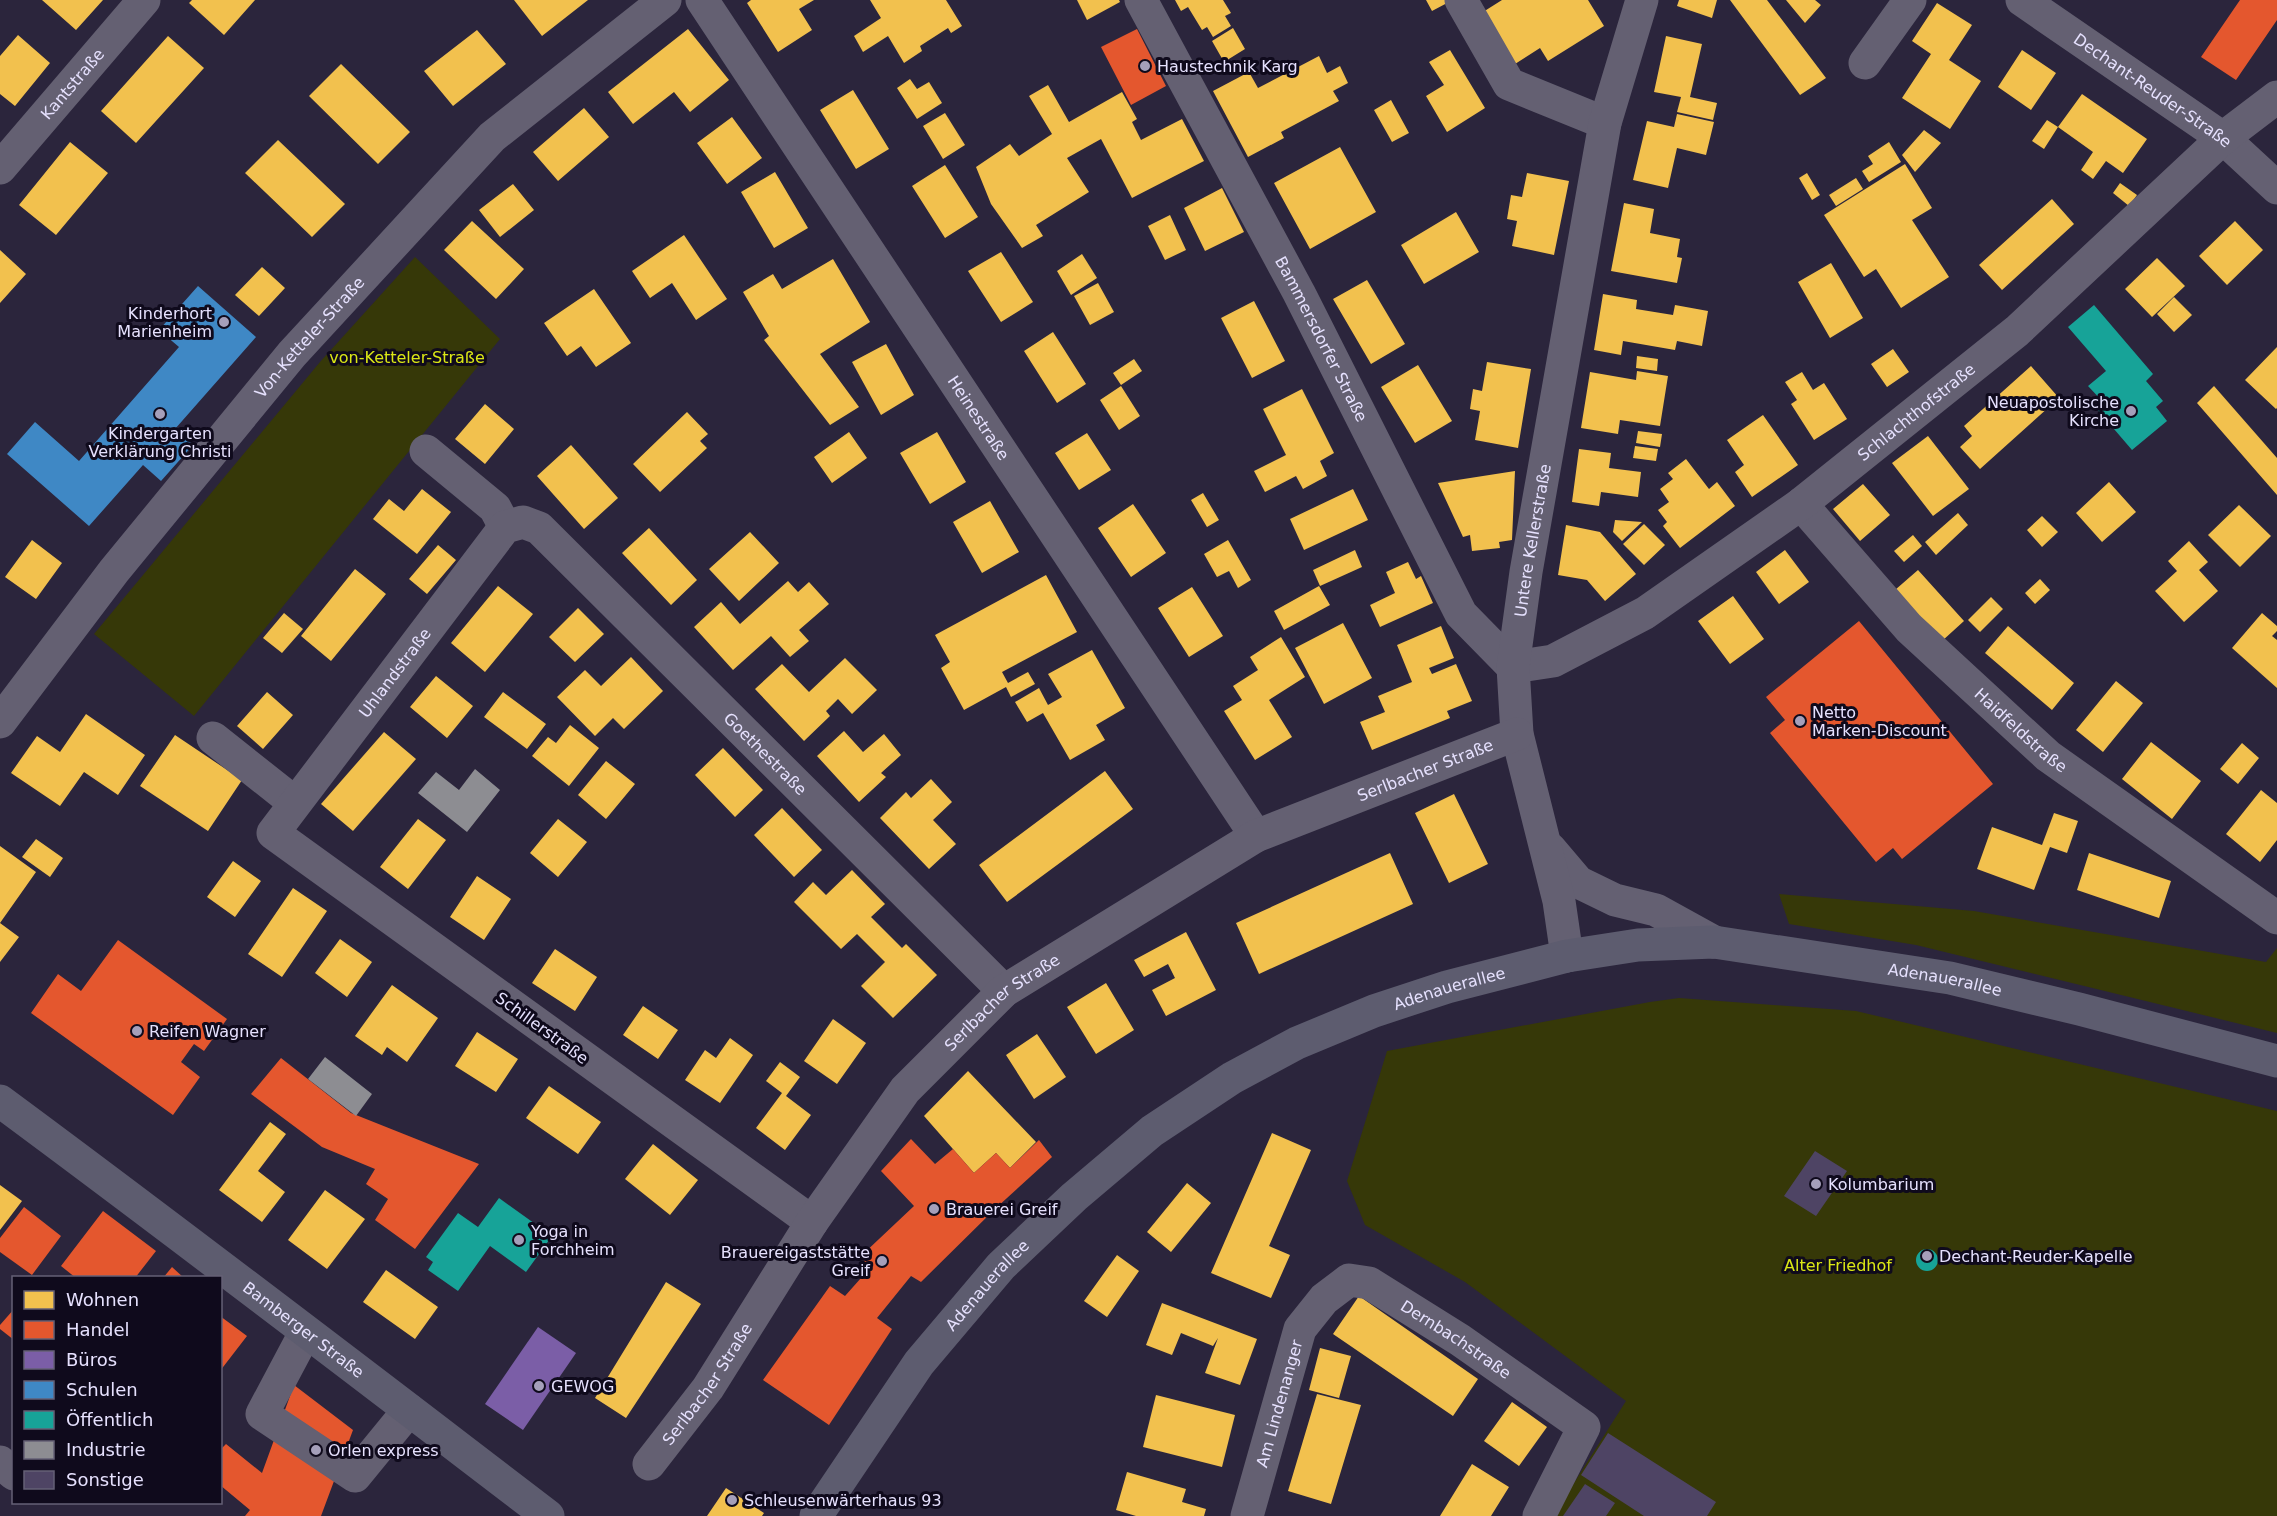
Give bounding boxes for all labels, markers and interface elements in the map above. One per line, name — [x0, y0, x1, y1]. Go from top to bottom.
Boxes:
street label: Dechant-Reuder-Straße — [2070, 29, 2236, 151]
street label: Kantstraße — [37, 44, 108, 123]
place label: Haustechnik Karg — [1157, 57, 1298, 76]
marker: Haustechnik Karg — [1138, 59, 1152, 73]
street label: Bammersdorfer Straße — [1271, 253, 1372, 425]
street label: Von-Ketteler-Straße — [251, 273, 368, 402]
place label: Kinderhort Marienheim — [117, 304, 212, 341]
marker: Kinderhort Marienheim — [217, 315, 231, 329]
park label: von-Ketteler-Straße — [329, 348, 485, 367]
street label: Schlachthofstraße — [1854, 359, 1979, 465]
street label: Heinestraße — [944, 372, 1014, 463]
place label: Neuapostolische Kirche — [1987, 393, 2119, 430]
marker: Neuapostolische Kirche — [2124, 404, 2138, 418]
marker: Kindergarten Verklärung Christi — [153, 407, 167, 421]
place label: Kindergarten Verklärung Christi — [88, 424, 232, 461]
street label: Untere Kellerstraße — [1510, 462, 1554, 618]
street label: Uhlandstraße — [355, 624, 435, 721]
street label: Haidfeldstraße — [1971, 684, 2071, 776]
place label: Netto Marken-Discount — [1812, 703, 1947, 740]
street label: Goethestraße — [720, 708, 811, 799]
marker: Netto Marken-Discount — [1793, 714, 1807, 728]
street label: Serlbacher Straße — [1354, 735, 1496, 805]
street label: Serlbacher Straße — [940, 950, 1063, 1055]
street label: Adenauerallee — [1887, 959, 2004, 1000]
street label: Adenauerallee — [1391, 963, 1507, 1013]
street label: Schillerstraße — [492, 988, 592, 1068]
place label: Reifen Wagner — [149, 1022, 266, 1041]
marker: Reifen Wagner — [130, 1024, 144, 1038]
place label: Kolumbarium — [1828, 1175, 1934, 1194]
marker: Kolumbarium — [1809, 1177, 1823, 1191]
place label: Brauerei Greif — [946, 1200, 1058, 1219]
marker: Brauerei Greif — [927, 1202, 941, 1216]
place label: Yoga in Forchheim — [530, 1222, 615, 1259]
marker: Yoga in Forchheim — [512, 1233, 526, 1247]
street label: Adenauerallee — [941, 1236, 1032, 1334]
place label: Brauereigaststätte Greif — [721, 1243, 870, 1280]
place label: Dechant-Reuder-Kapelle — [1939, 1247, 2133, 1266]
marker: Dechant-Reuder-Kapelle — [1920, 1249, 1934, 1263]
marker: Brauereigaststätte Greif — [875, 1254, 889, 1268]
park label: Alter Friedhof — [1784, 1256, 1892, 1275]
legend — [12, 1276, 222, 1504]
street label: Bamberger Straße — [239, 1277, 368, 1382]
text: Wohnen — [66, 1289, 139, 1310]
street label: Dernbachstraße — [1397, 1296, 1515, 1382]
text: Handel — [66, 1319, 129, 1340]
street label: Serlbacher Straße — [658, 1319, 756, 1449]
street label: Am Lindenanger — [1252, 1337, 1306, 1469]
text: Büros — [66, 1349, 117, 1370]
place label: GEWOG — [551, 1377, 614, 1396]
text: Schulen — [66, 1379, 138, 1400]
marker: GEWOG — [532, 1379, 546, 1393]
text: Öffentlich — [66, 1409, 153, 1430]
text: Industrie — [66, 1439, 145, 1460]
place label: Orlen express — [328, 1441, 439, 1460]
marker: Orlen express — [309, 1443, 323, 1457]
text: Sonstige — [66, 1469, 144, 1490]
place label: Schleusenwärterhaus 93 — [744, 1491, 942, 1510]
marker: Schleusenwärterhaus 93 — [725, 1493, 739, 1507]

